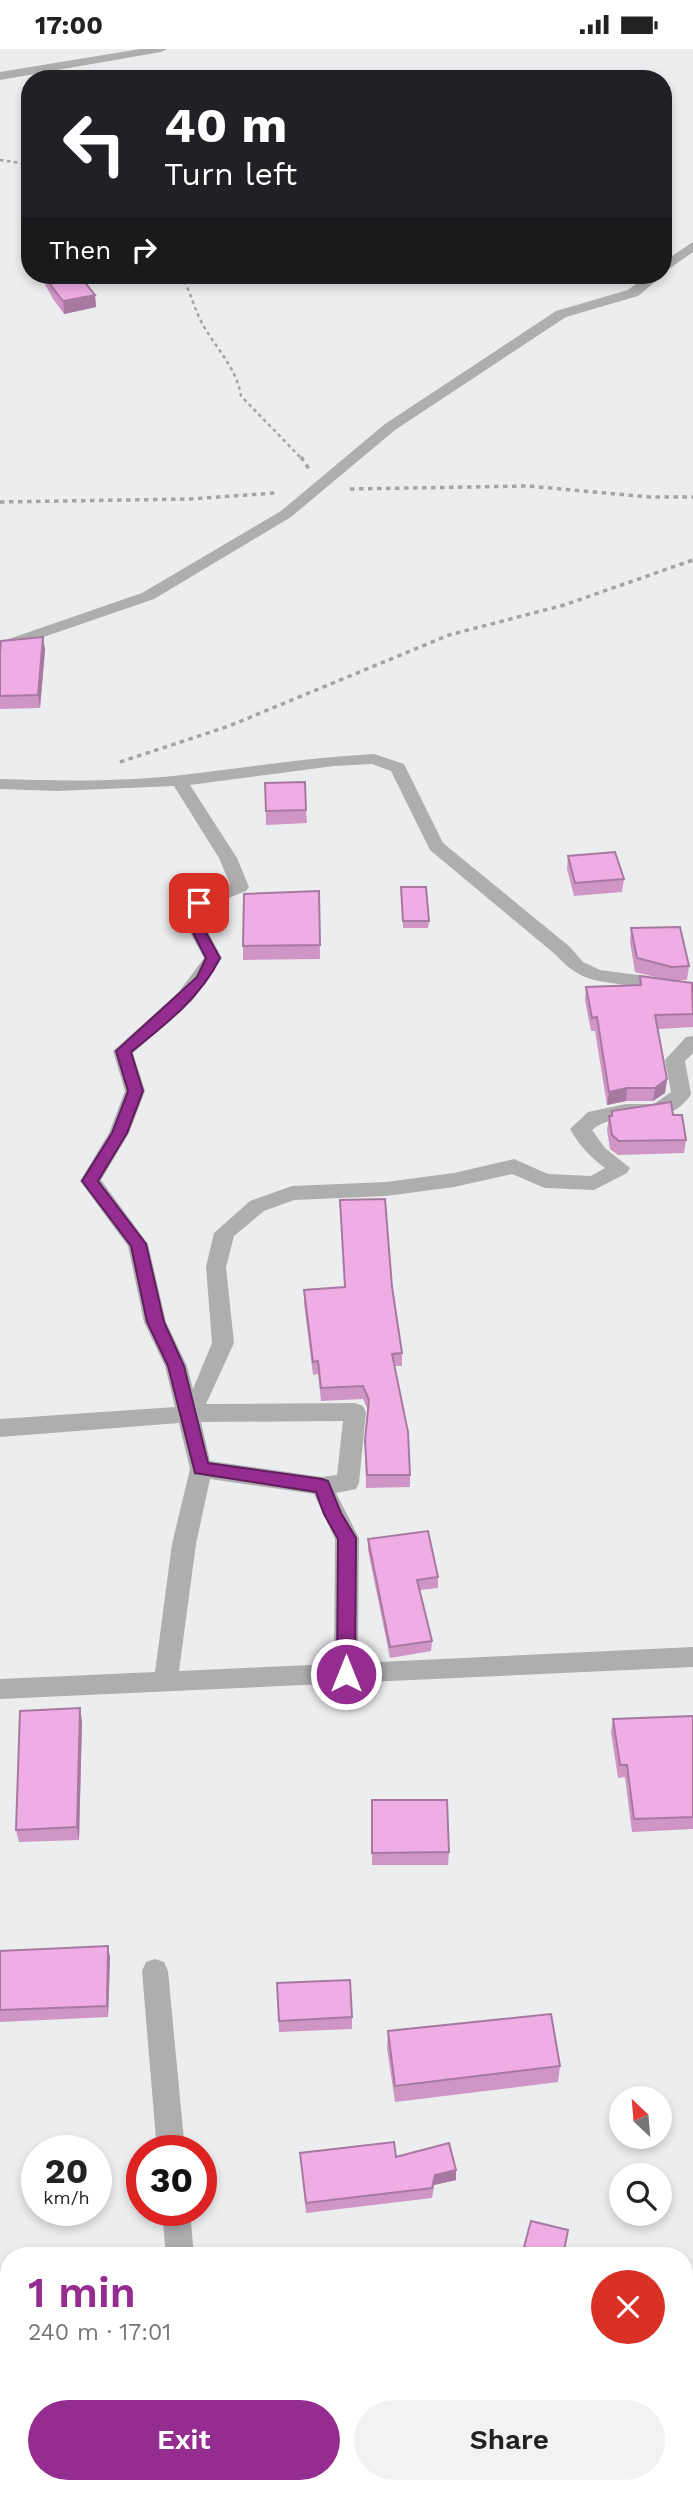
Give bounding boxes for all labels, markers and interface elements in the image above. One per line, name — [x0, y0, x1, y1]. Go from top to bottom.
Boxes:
text: 17:00 — [35, 10, 103, 40]
text: 40 m — [164, 96, 287, 154]
icon: left — [49, 98, 140, 189]
text: Turn left — [164, 155, 297, 193]
icon: right — [125, 231, 163, 269]
text: Then — [49, 235, 111, 265]
pin — [169, 873, 229, 933]
icon: arrive — [180, 884, 218, 922]
position arrow — [309, 1637, 383, 1711]
north arrow — [609, 2086, 672, 2149]
map controls — [609, 2086, 672, 2226]
speed limit sign: 30 — [126, 2135, 217, 2226]
text: 20 — [45, 2150, 88, 2192]
button: search — [609, 2163, 672, 2226]
text: km/h — [43, 2187, 90, 2208]
text: 1 min — [28, 2268, 136, 2317]
button: close — [591, 2270, 665, 2344]
text: 240 m · 17:01 — [28, 2319, 171, 2346]
button: Exit — [28, 2400, 340, 2480]
button: Share — [354, 2400, 665, 2480]

